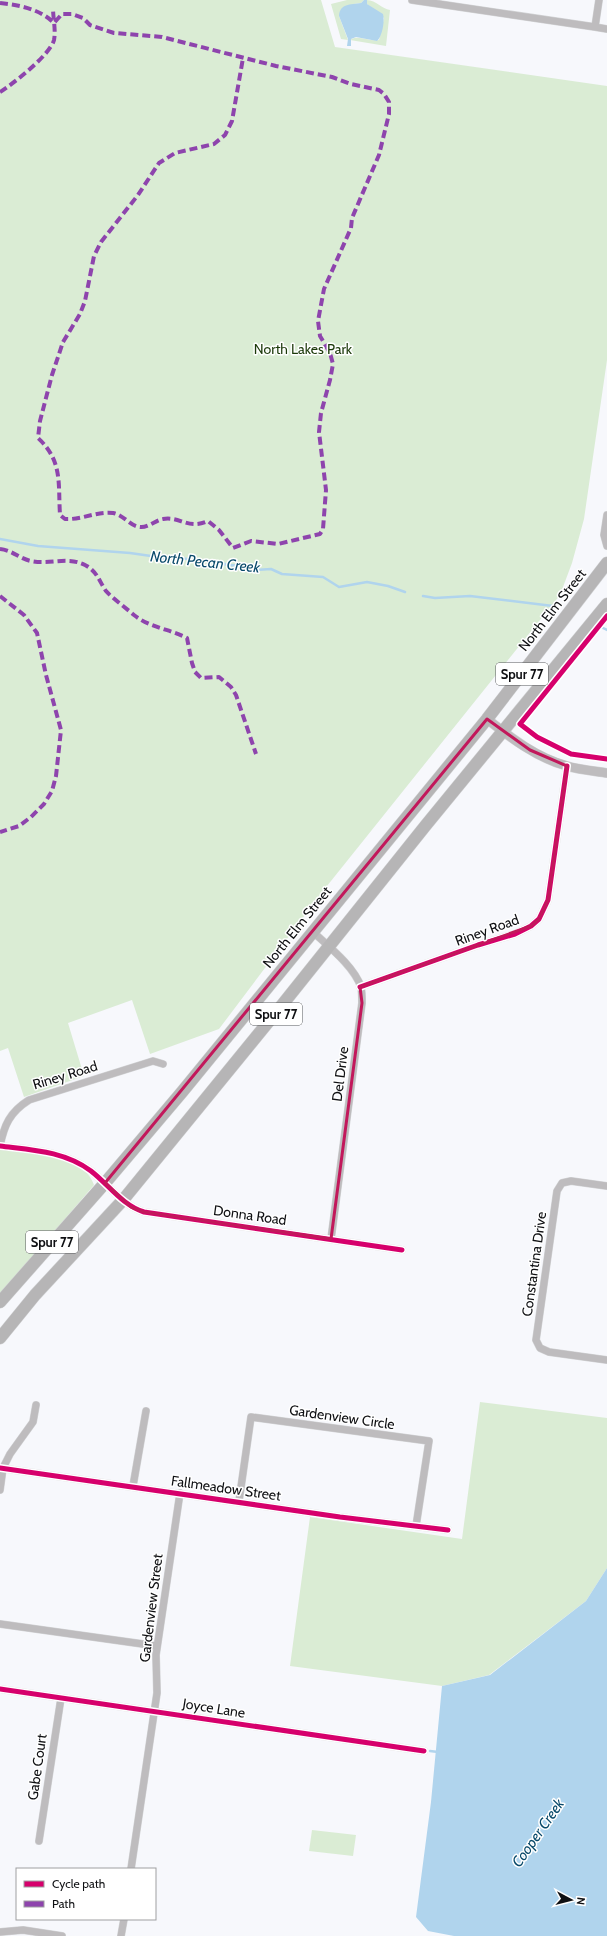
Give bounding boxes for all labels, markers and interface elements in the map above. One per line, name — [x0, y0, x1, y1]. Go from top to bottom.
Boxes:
park label: North Lakes Park — [254, 340, 353, 358]
water label: North Pecan Creek — [149, 547, 261, 577]
street label: North Elm Street — [514, 565, 590, 655]
road number: Spur 77 — [496, 663, 548, 685]
street label: North Elm Street — [259, 882, 336, 971]
street label: Riney Road — [453, 910, 521, 950]
road number: Spur 77 — [250, 1003, 302, 1025]
street label: Del Drive — [328, 1046, 352, 1102]
street label: Riney Road — [30, 1057, 100, 1093]
street label: Donna Road — [212, 1201, 288, 1229]
street label: Constantina Drive — [518, 1210, 550, 1318]
road number: Spur 77 — [26, 1231, 78, 1253]
street label: Gardenview Circle — [288, 1401, 396, 1433]
street label: Fallmeadow Street — [170, 1471, 282, 1505]
street label: Gardenview Street — [135, 1552, 167, 1663]
street label: Joyce Lane — [180, 1694, 247, 1722]
street label: Gabe Court — [23, 1732, 51, 1801]
water label: Cooper Creek — [508, 1795, 568, 1871]
legend — [16, 1868, 156, 1920]
text: Cycle path — [52, 1876, 105, 1891]
north arrow — [551, 1880, 591, 1920]
text: Path — [52, 1896, 75, 1911]
text: N — [574, 1897, 588, 1906]

